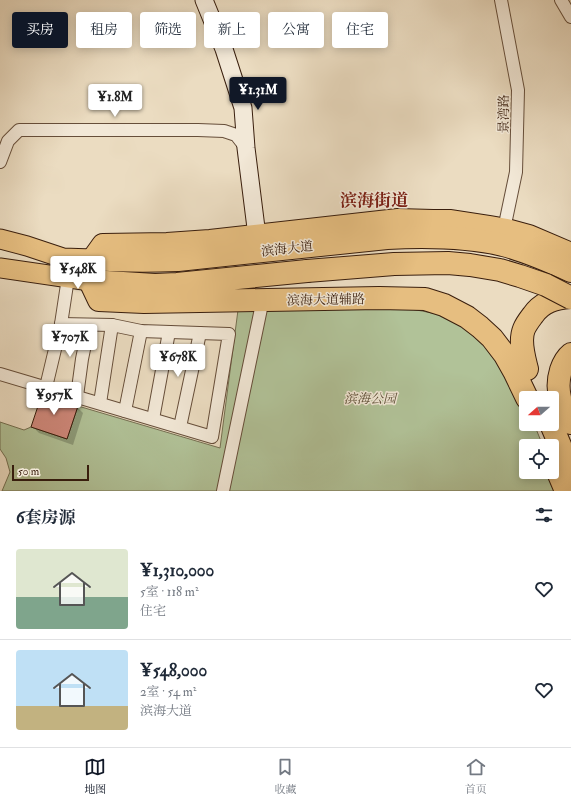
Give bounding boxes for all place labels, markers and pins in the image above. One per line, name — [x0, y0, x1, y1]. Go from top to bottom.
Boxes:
pin: ¥1.31M — [225, 77, 291, 111]
pin: ¥1.8M — [87, 84, 143, 118]
pin: ¥548K — [50, 256, 106, 290]
pin: ¥707K — [42, 324, 98, 358]
pin: ¥678K — [150, 344, 206, 378]
pin: ¥957K — [26, 382, 82, 416]

